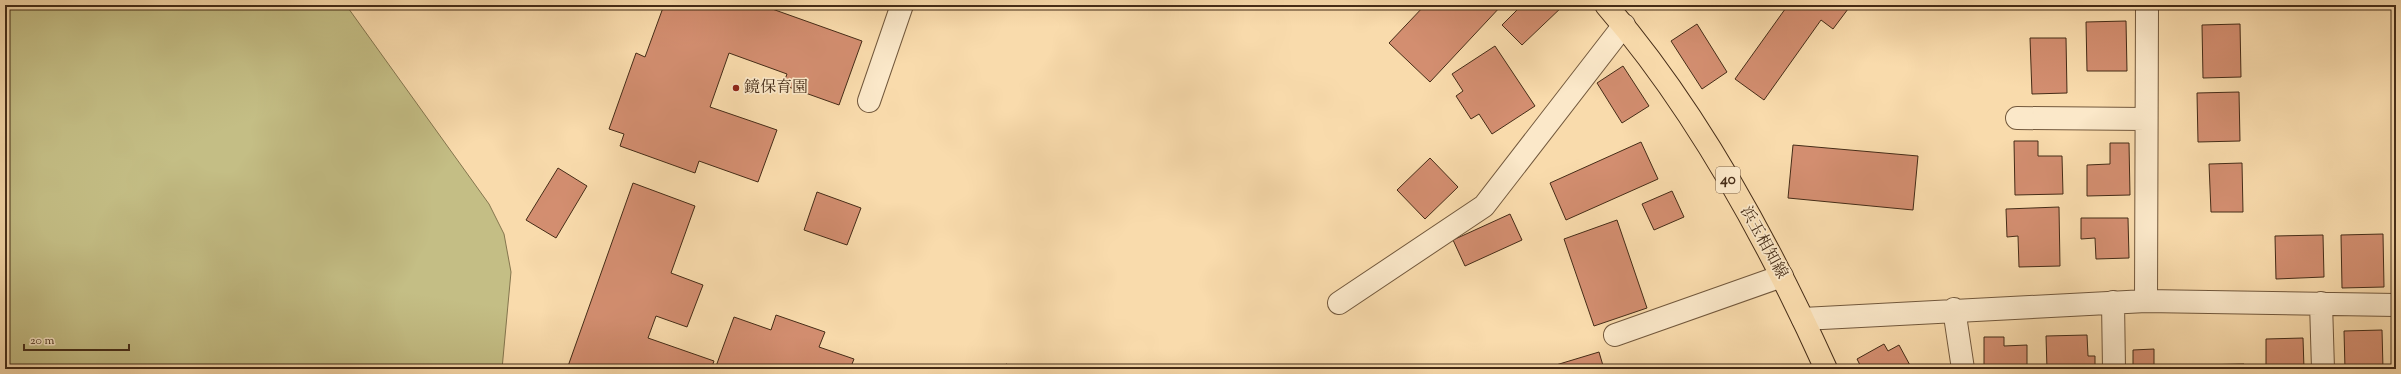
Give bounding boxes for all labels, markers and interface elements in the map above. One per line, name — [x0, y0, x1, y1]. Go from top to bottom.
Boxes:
place label: 鏡保育園 — [744, 77, 808, 100]
marker: 鏡保育園 — [731, 83, 741, 93]
road number: 40 — [1716, 167, 1740, 193]
street label: 浜玉相知線 — [1734, 202, 1792, 284]
scale bar — [24, 326, 129, 352]
text: 20 m — [30, 332, 55, 350]

